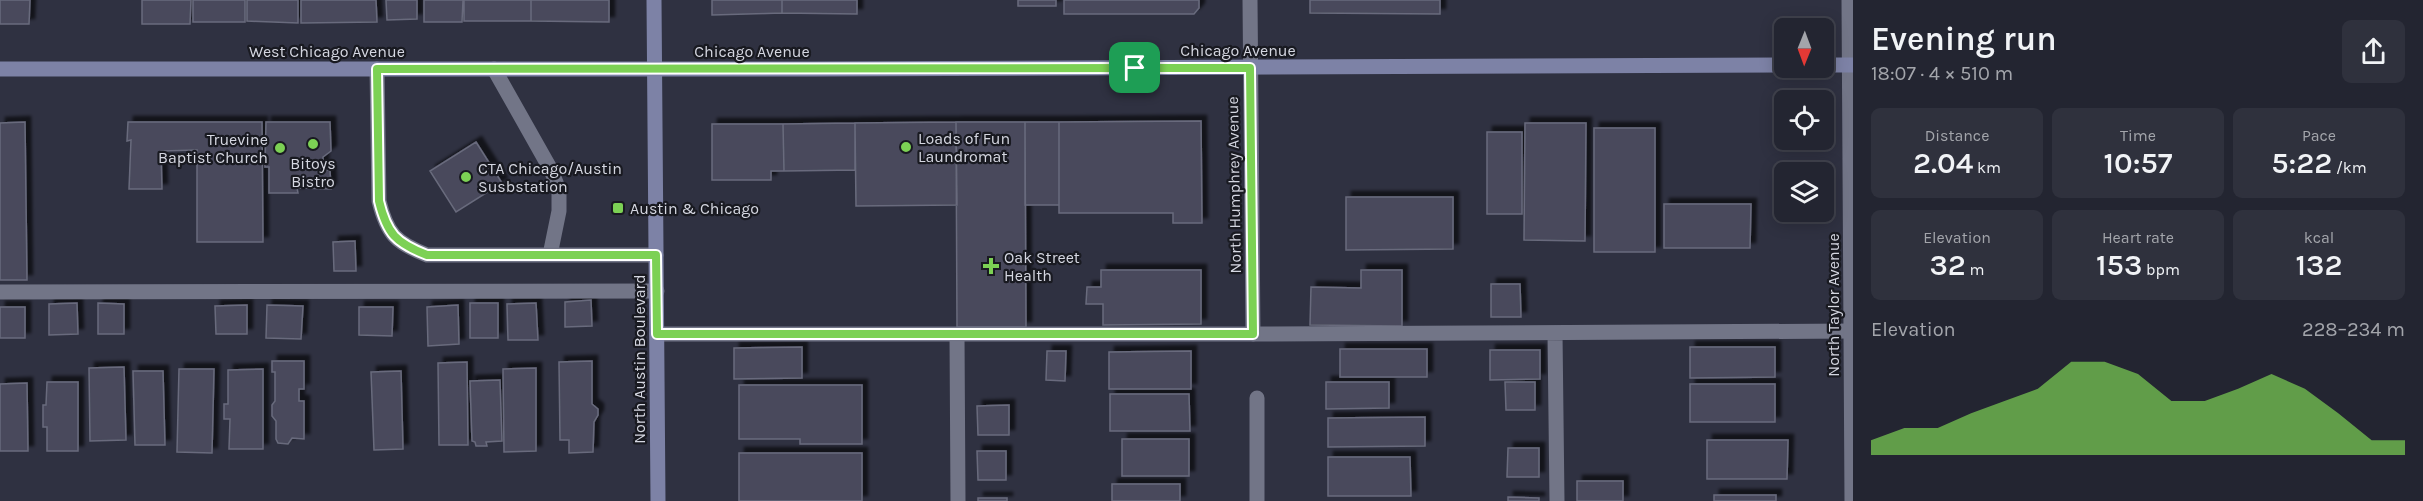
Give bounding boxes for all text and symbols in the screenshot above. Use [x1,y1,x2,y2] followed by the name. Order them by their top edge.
[1774,18,1834,78] north arrow
[1774,18,1834,222] map controls
[1871,20,2057,58] text: Evening run
[2342,20,2405,83] button: share
[1180,41,1296,60] street label: Chicago Avenue
[249,42,405,61] street label: West Chicago Avenue
[694,42,810,61] street label: Chicago Avenue
[1109,42,1160,93] pin
[1118,51,1151,84] icon: arrive
[1871,62,2013,85] text: 18:07 · 4 × 510 m
[1774,90,1834,150] button: locate
[1223,96,1245,274] street label: North Humphrey Avenue
[1925,126,1989,145] text: Distance
[2120,126,2156,145] text: Time
[2302,126,2336,145] text: Pace
[918,129,1010,166] place label: Loads of Fun Laundromat
[158,130,268,167] place label: Truevine Baptist Church
[306,137,320,151] marker: Bitoys Bistro
[899,140,913,154] marker: Loads of Fun Laundromat
[273,141,287,155] marker: Truevine Baptist Church
[1913,145,1973,181] text: 2.04
[2104,145,2172,181] text: 10:57
[2271,145,2332,181] text: 5:22
[290,154,336,191] place label: Bitoys Bistro
[1973,158,2001,177] text: km
[2332,158,2367,177] text: /km
[478,159,622,196] place label: CTA Chicago/Austin Susbstation
[1774,162,1834,222] button: layers
[459,170,473,184] marker: CTA Chicago/Austin Susbstation
[630,199,759,218] place label: Austin & Chicago
[611,201,625,215] marker: Austin & Chicago
[1923,228,1991,247] text: Elevation
[2102,228,2174,247] text: Heart rate
[2304,228,2334,247] text: kcal
[1824,233,1843,377] street label: North Taylor Avenue
[1929,247,1966,283] text: 32
[2096,247,2142,283] text: 153
[2296,247,2342,283] text: 132
[1004,248,1080,285] place label: Oak Street Health
[982,257,1000,275] marker: Oak Street Health
[1966,260,1985,279] text: m
[2142,260,2180,279] text: bpm
[630,274,649,444] street label: North Austin Boulevard
[1871,318,1956,341] text: Elevation
[2302,318,2405,341] text: 228–234 m

